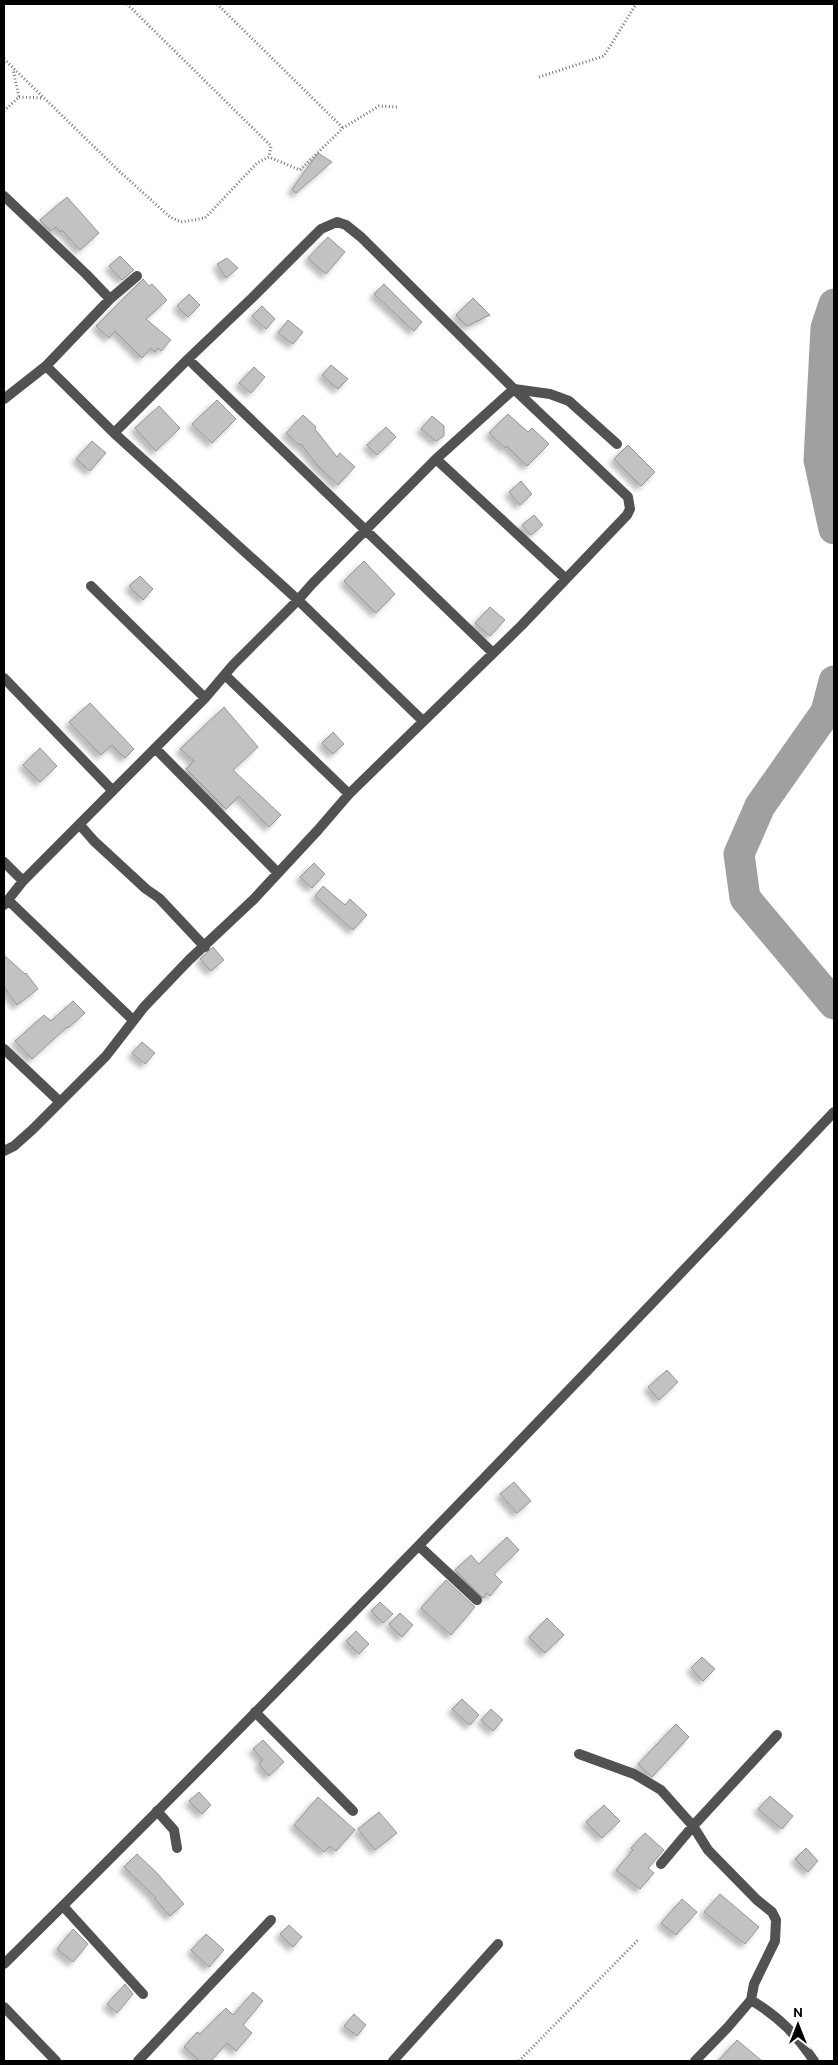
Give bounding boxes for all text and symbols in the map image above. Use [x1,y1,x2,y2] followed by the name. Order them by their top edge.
[773,2000,823,2050] north arrow
[793,2005,803,2022] text: N

